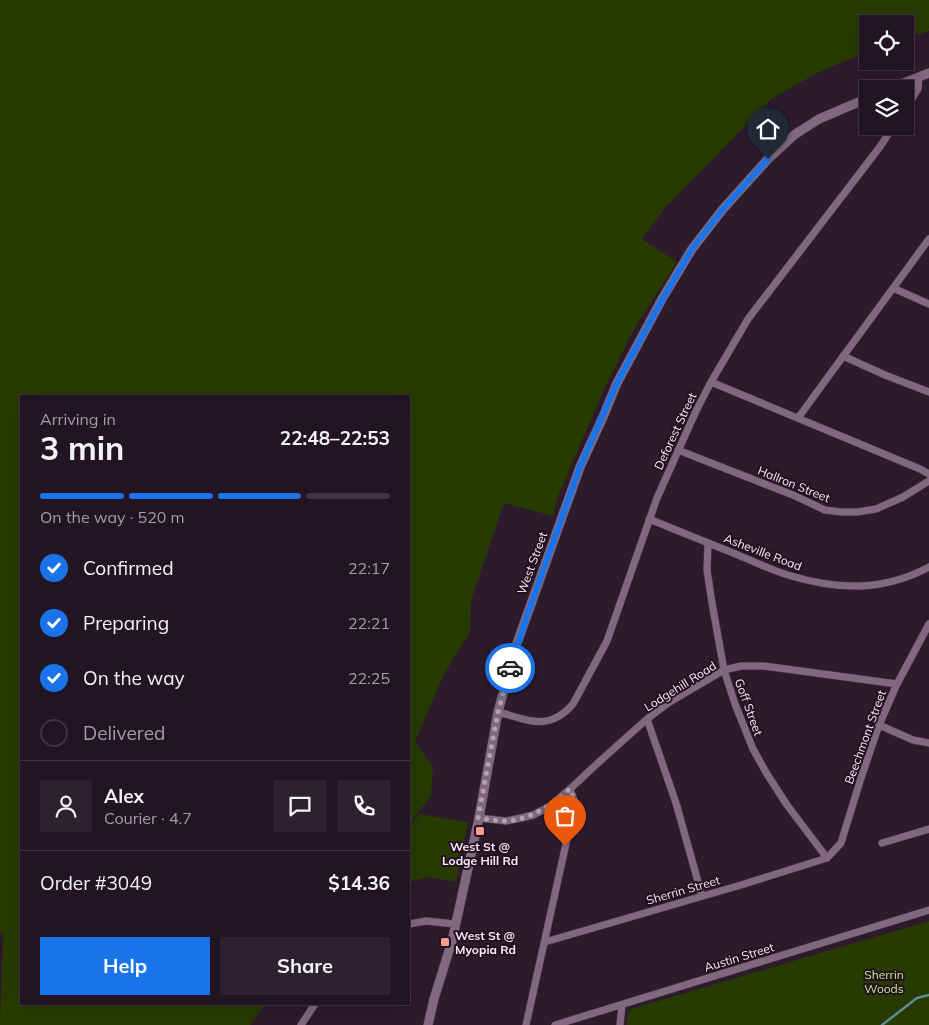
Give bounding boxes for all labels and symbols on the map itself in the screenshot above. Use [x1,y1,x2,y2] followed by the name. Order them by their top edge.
[747,108,789,159] pin
[651,390,699,472] street label: Deforest Street
[756,463,832,505] street label: Hallron Street
[514,530,550,596] street label: West Street
[722,530,804,574] street label: Asheville Road
[485,643,535,693] courier
[641,658,719,714] street label: Lodgehill Road
[732,676,766,738] street label: Goff Street
[841,688,889,786] street label: Beechmont Street
[544,795,586,846] pin
[474,825,486,837] marker: West St @ Lodge Hill Rd
[442,839,518,868] place label: West St @ Lodge Hill Rd
[644,872,722,908] street label: Sherrin Street
[455,928,516,957] place label: West St @ Myopia Rd
[439,936,451,948] marker: West St @ Myopia Rd
[702,939,776,975] street label: Austin Street
[864,967,904,996] park label: Sherrin Woods

